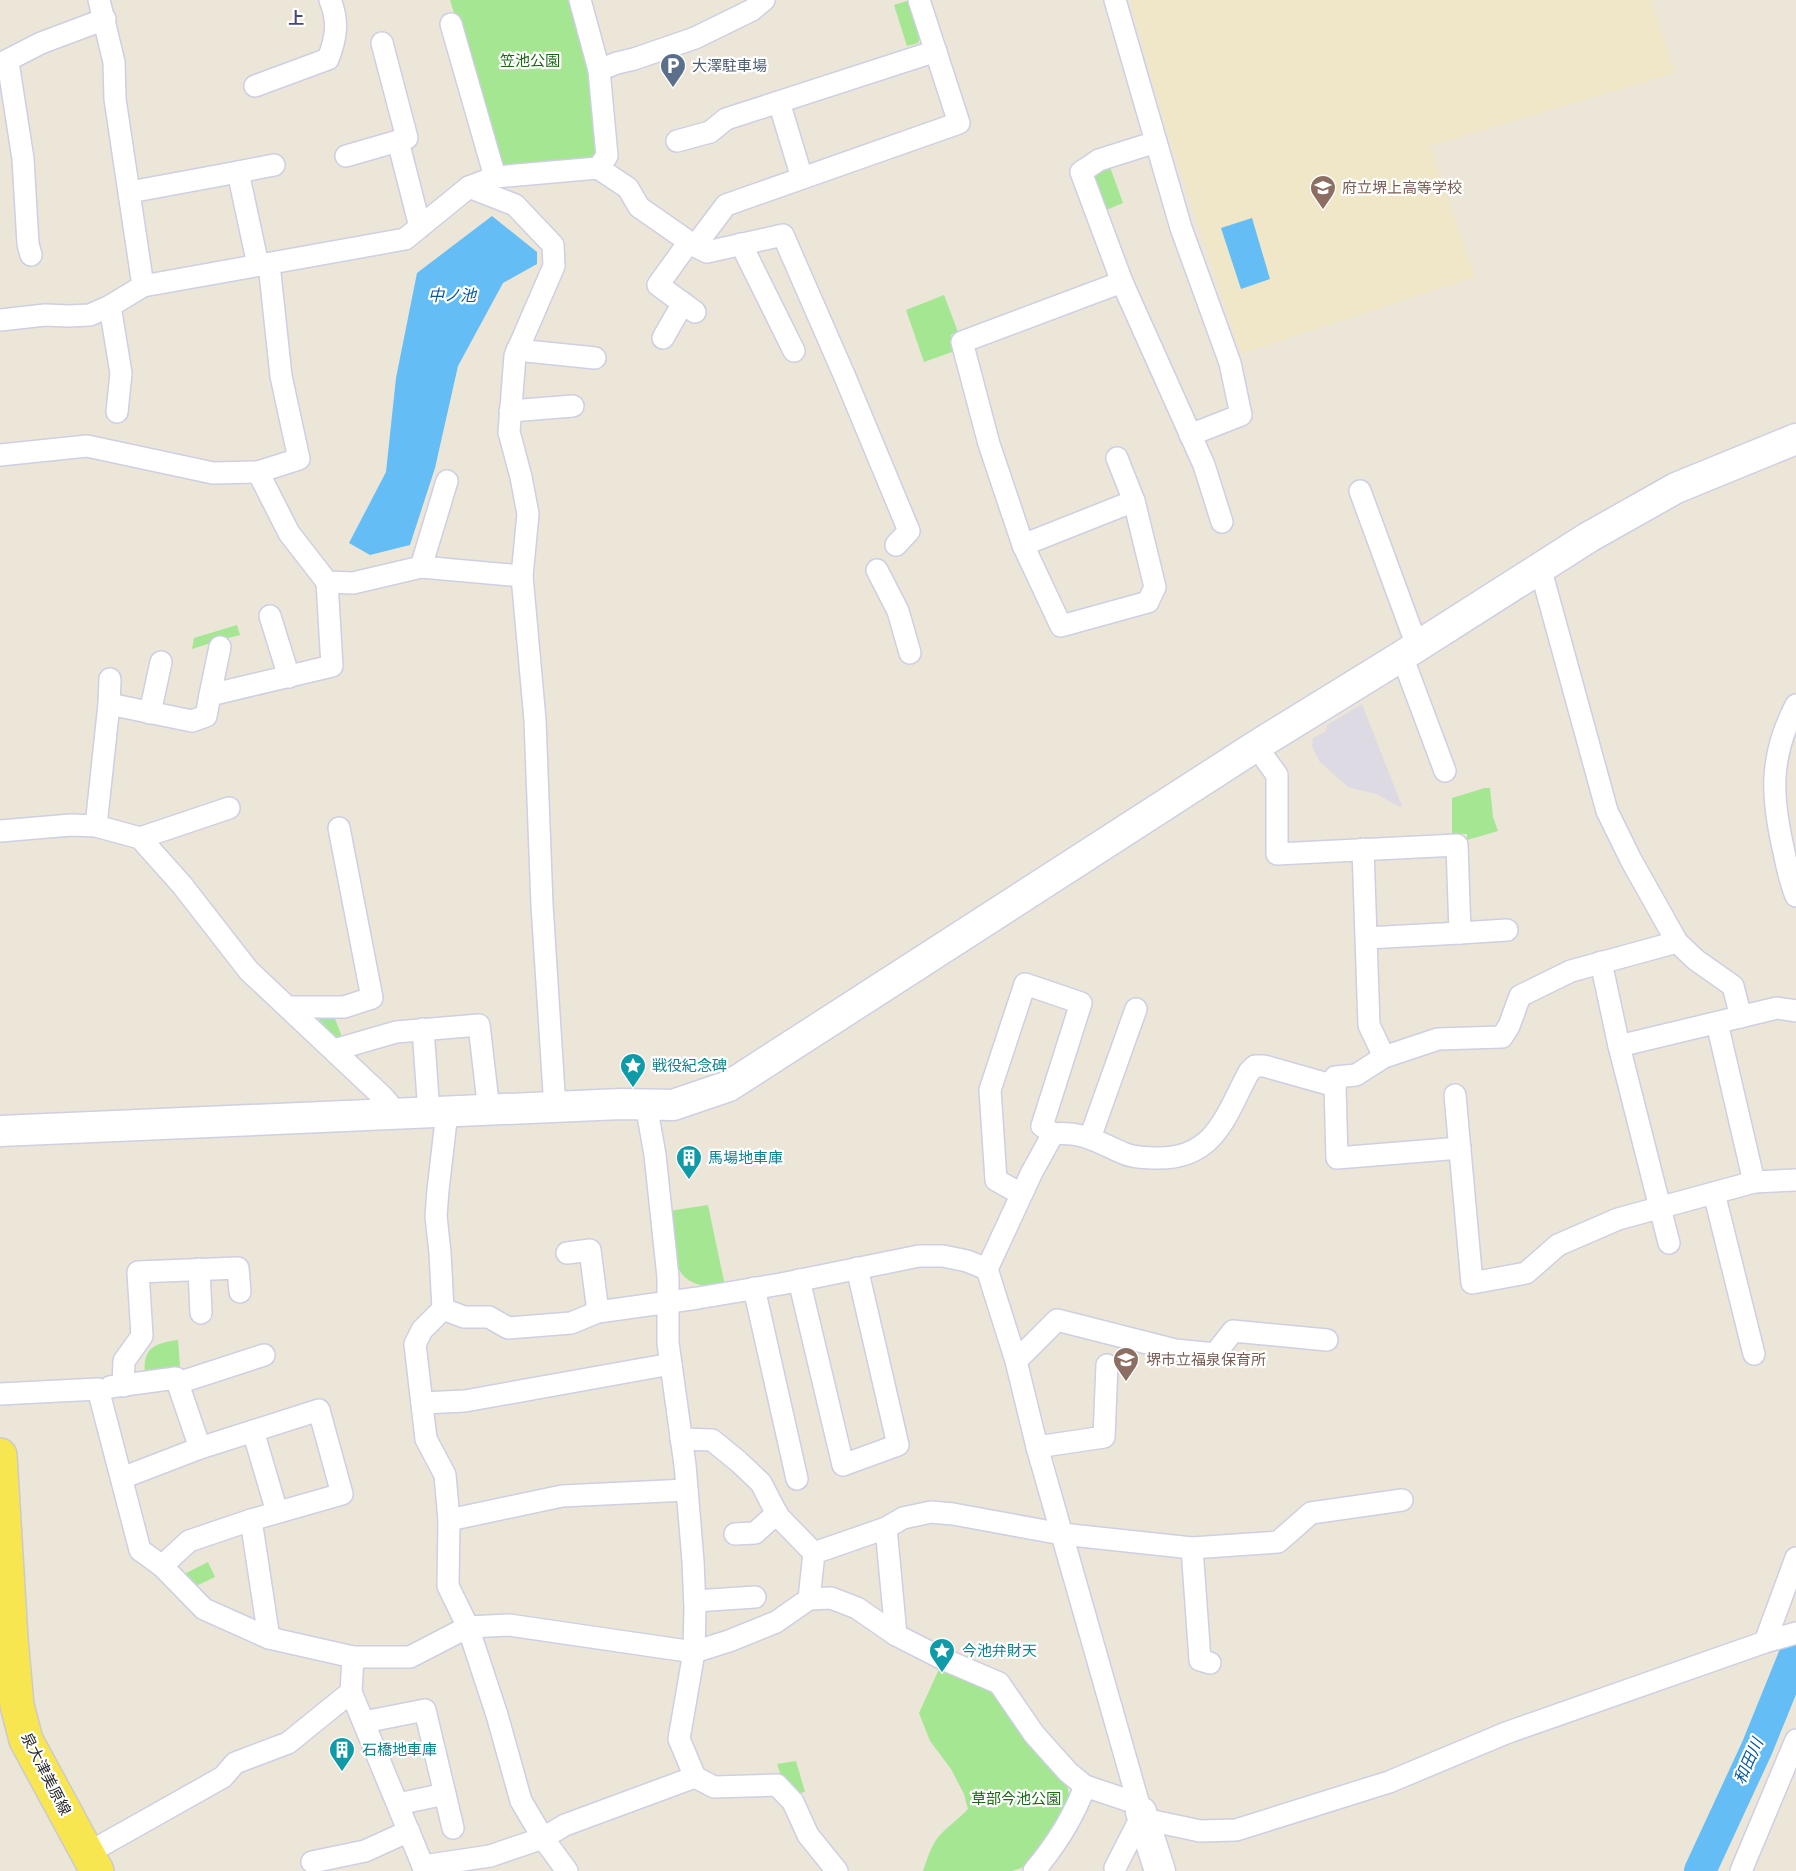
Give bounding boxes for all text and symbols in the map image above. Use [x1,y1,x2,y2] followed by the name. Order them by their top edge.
[288,9,304,29] district label: 上
[658,51,688,89] parking icon: 大澤駐車場
[500,52,560,70] park label: 笠池公園
[692,57,767,75] place label: 大澤駐車場
[1308,173,1338,211] school or university icon: 府立堺上高等学校
[1342,179,1462,197] place label: 府立堺上高等学校
[428,286,478,306] water label: 中ノ池
[618,1051,648,1089] place icon: 戦役紀念碑
[652,1057,727,1075] place label: 戦役紀念碑
[674,1143,704,1181] building icon: 馬場地車庫
[708,1149,783,1167] place label: 馬場地車庫
[1111,1345,1141,1383] school or university icon: 堺市立福泉保育所
[1146,1351,1266,1369] place label: 堺市立福泉保育所
[927,1636,957,1674] place icon: 今池弁財天
[962,1642,1037,1660] place label: 今池弁財天
[18,1730,74,1818] street label: 泉大津美原線
[1730,1734,1769,1787] water label: 和田川
[327,1735,357,1773] building icon: 石橋地車庫
[362,1741,437,1759] place label: 石橋地車庫
[971,1790,1061,1808] park label: 草部今池公園

